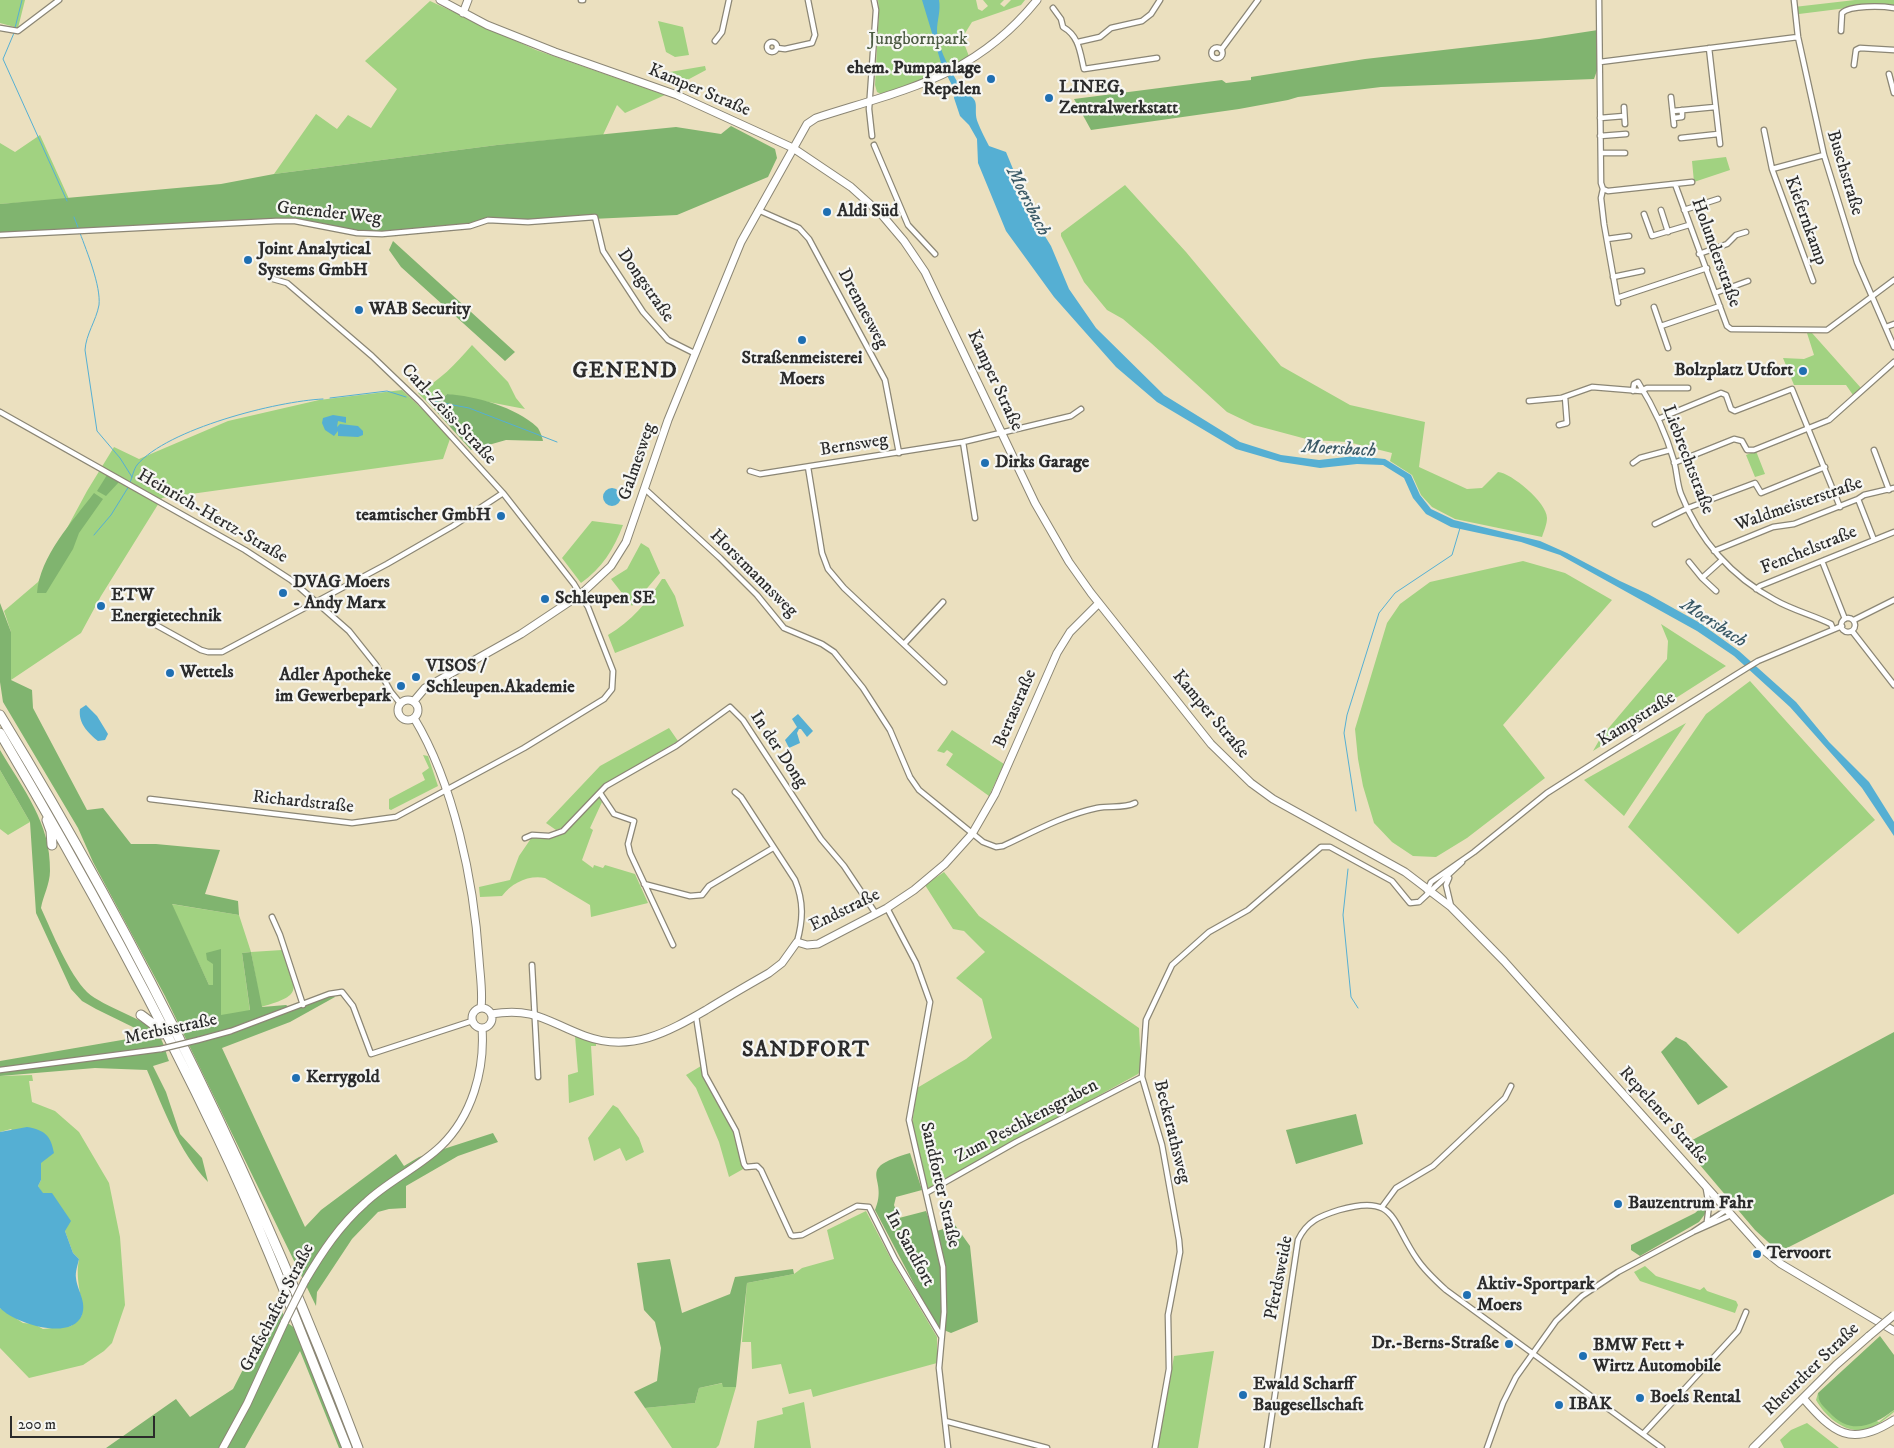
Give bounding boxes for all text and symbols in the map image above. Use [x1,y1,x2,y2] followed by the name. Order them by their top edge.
[868,29,968,51] park label: Jungbornpark
[847,58,981,100] place label: ehem. Pumpanlage Repelen
[645,60,753,122] street label: Kamper Straße
[985,73,997,85] marker: ehem. Pumpanlage Repelen
[1059,77,1178,120] place label: LINEG, Zentralwerkstatt
[1043,92,1055,104] marker: LINEG, Zentralwerkstatt
[1821,128,1867,218] street label: Buschstraße
[1000,164,1054,240] water label: Moersbach
[1779,174,1831,268] street label: Kiefernkamp
[1685,196,1745,310] street label: Holunderstraße
[276,198,382,230] street label: Genender Weg
[837,201,898,223] place label: Aldi Süd
[821,206,833,218] marker: Aldi Süd
[258,239,371,282] place label: Joint Analytical Systems GmbH
[612,245,678,327] street label: Dongstraße
[242,254,254,266] marker: Joint Analytical Systems GmbH
[832,265,892,353] street label: Drennesweg
[369,299,471,321] place label: WAB Security
[353,304,365,316] marker: WAB Security
[961,327,1027,435] street label: Kamper Straße
[796,334,808,346] marker: Straßenmeisterei Moers
[742,348,862,390] place label: Straßenmeisterei Moers
[572,359,678,385] district label: GENEND
[396,360,500,470] street label: Carl-Zeiss-Straße
[1674,360,1793,382] place label: Bolzplatz Utfort
[1797,365,1809,377] marker: Bolzplatz Utfort
[1656,403,1718,517] street label: Liebrechtstraße
[615,421,661,503] street label: Galmesweg
[818,430,890,462] street label: Bernsweg
[1301,437,1377,463] water label: Moersbach
[995,452,1089,474] place label: Dirks Garage
[979,457,991,469] marker: Dirks Garage
[133,465,291,569] street label: Heinrich-Hertz-Straße
[1732,473,1866,537] street label: Waldmeisterstraße
[356,505,491,527] place label: teamtischer GmbH
[495,510,507,522] marker: teamtischer GmbH
[1758,522,1860,580] street label: Fenchelstraße
[704,525,802,623] street label: Horstmannsweg
[293,572,390,614] place label: DVAG Moers - Andy Marx
[111,585,221,628] place label: ETW Energietechnik
[277,587,289,599] marker: DVAG Moers - Andy Marx
[555,588,655,610] place label: Schleupen SE
[539,593,551,605] marker: Schleupen SE
[1676,594,1750,654] water label: Moersbach
[95,600,107,612] marker: ETW Energietechnik
[426,656,575,699] place label: VISOS / Schleupen.Akademie
[180,662,233,684] place label: Wettels
[275,665,391,708] place label: Adler Apotheke im Gewerbepark
[990,666,1042,752] street label: Bertastraße
[1167,666,1253,764] street label: Kamper Straße
[164,667,176,679] marker: Wettels
[410,671,422,683] marker: VISOS / Schleupen.Akademie
[395,680,407,692] marker: Adler Apotheke im Gewerbepark
[1594,688,1680,752] street label: Kampstraße
[744,707,812,793] street label: In der Dong
[251,787,355,819] street label: Richardstraße
[806,885,884,937] street label: Endstraße
[123,1010,219,1050] street label: Merbisstraße
[741,1038,871,1064] district label: SANDFORT
[1614,1063,1712,1169] street label: Repelener Straße
[306,1067,380,1089] place label: Kerrygold
[290,1072,302,1084] marker: Kerrygold
[952,1075,1102,1169] street label: Zum Peschkensgraben
[1148,1078,1194,1186] street label: Beckerathsweg
[914,1120,964,1250] street label: Sandforter Straße
[1628,1193,1753,1215] place label: Bauzentrum Fahr
[1612,1198,1624,1210] marker: Bauzentrum Fahr
[879,1208,939,1290] street label: In Sandfort
[1261,1234,1299,1322] street label: Pferdsweide
[236,1240,320,1376] street label: Grafschafter Straße
[1767,1243,1831,1265] place label: Tervoort
[1751,1248,1763,1260] marker: Tervoort
[1477,1274,1595,1316] place label: Aktiv-Sportpark Moers
[1461,1289,1473,1301] marker: Aktiv-Sportpark Moers
[1760,1319,1864,1421] street label: Rheurdter Straße
[1371,1333,1499,1355] place label: Dr.-Berns-Straße
[1593,1335,1721,1378] place label: BMW Fett + Wirtz Automobile
[1503,1338,1515,1350] marker: Dr.-Berns-Straße
[1577,1350,1589,1362] marker: BMW Fett + Wirtz Automobile
[1253,1374,1364,1416] place label: Ewald Scharff Baugesellschaft
[1650,1387,1740,1409] place label: Boels Rental
[1237,1389,1249,1401] marker: Ewald Scharff Baugesellschaft
[1634,1392,1646,1404] marker: Boels Rental
[1569,1394,1612,1416] place label: IBAK
[1553,1399,1565,1411] marker: IBAK
[12,1406,158,1438] scale bar
[18,1415,56,1434] text: 200 m

